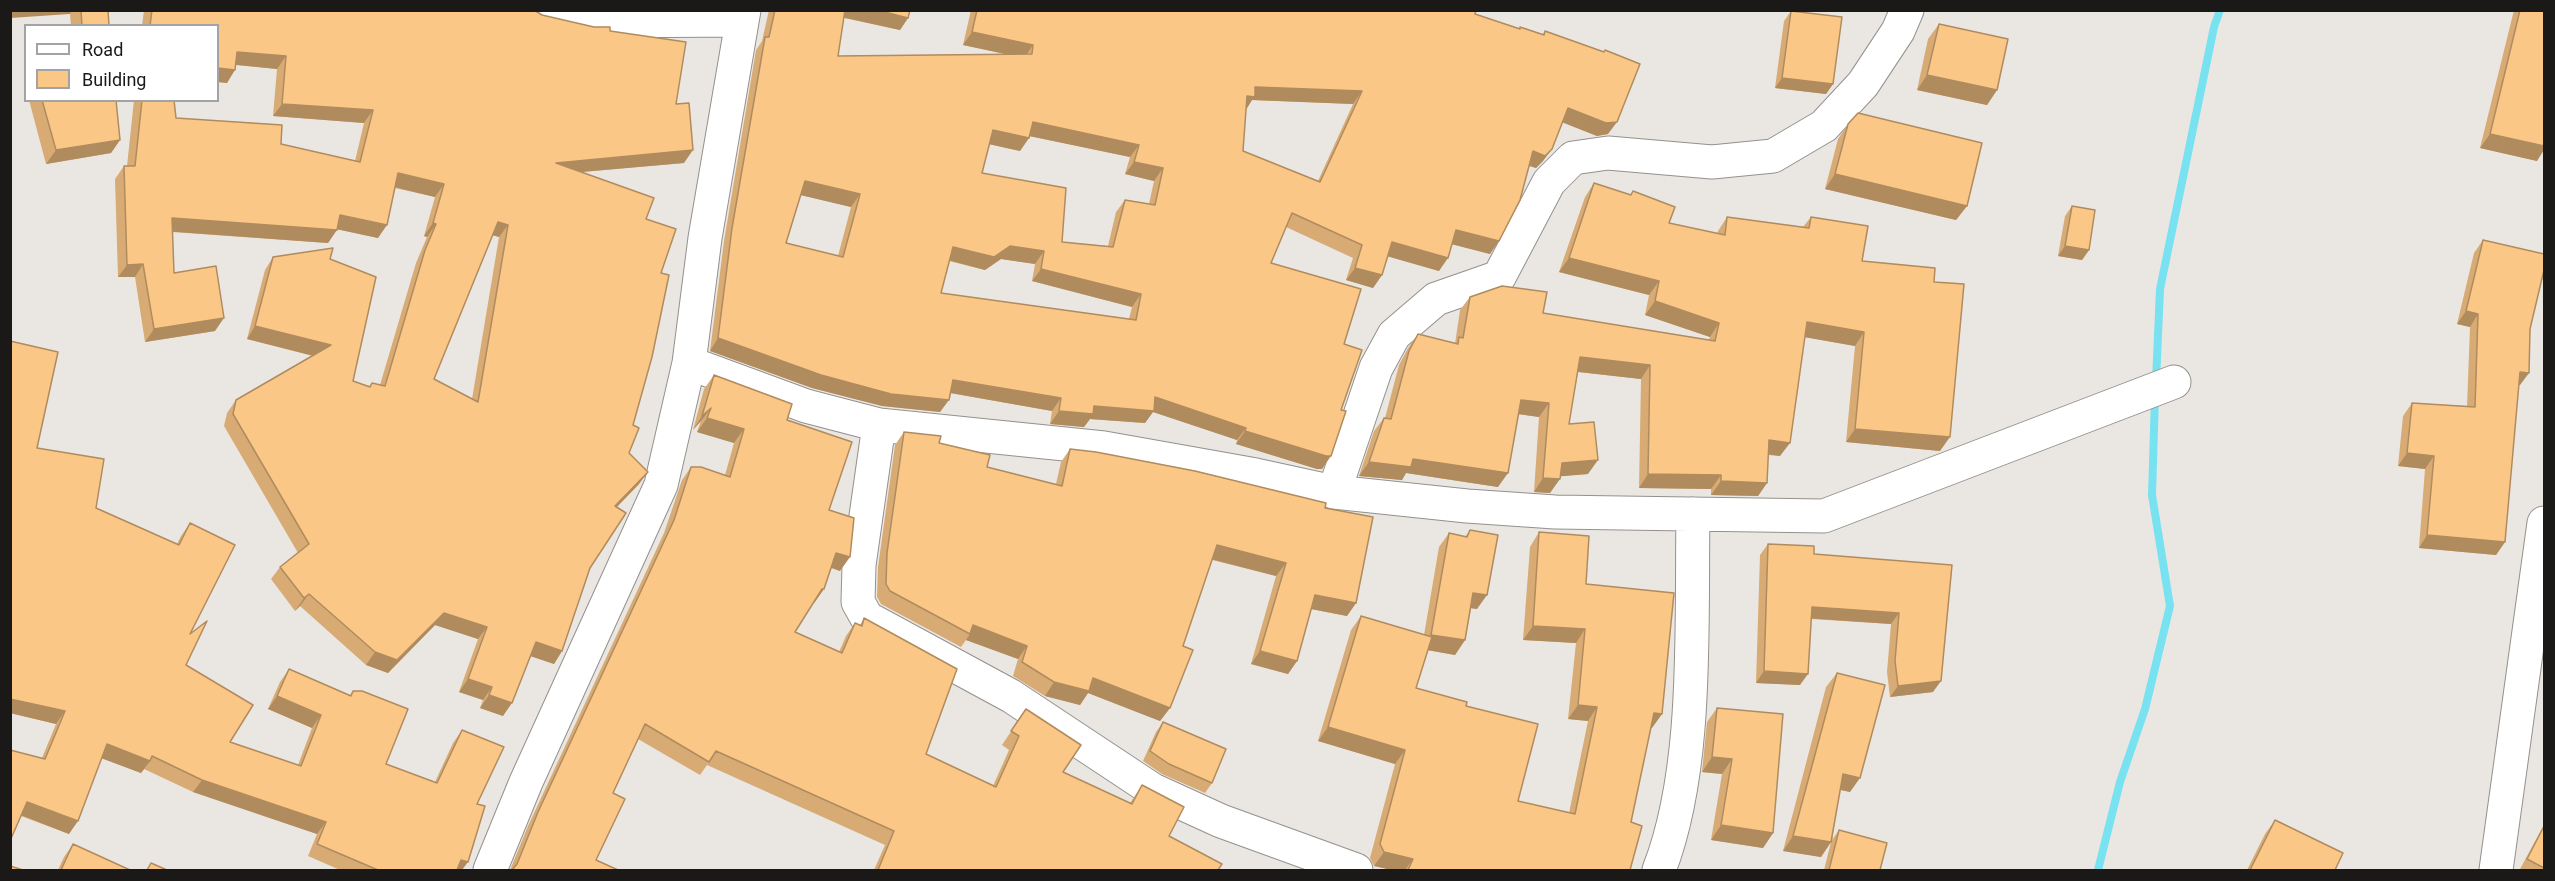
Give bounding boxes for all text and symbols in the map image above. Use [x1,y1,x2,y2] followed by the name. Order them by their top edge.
[24,24,219,102] legend
[82,39,123,60] text: Road
[82,69,146,90] text: Building

